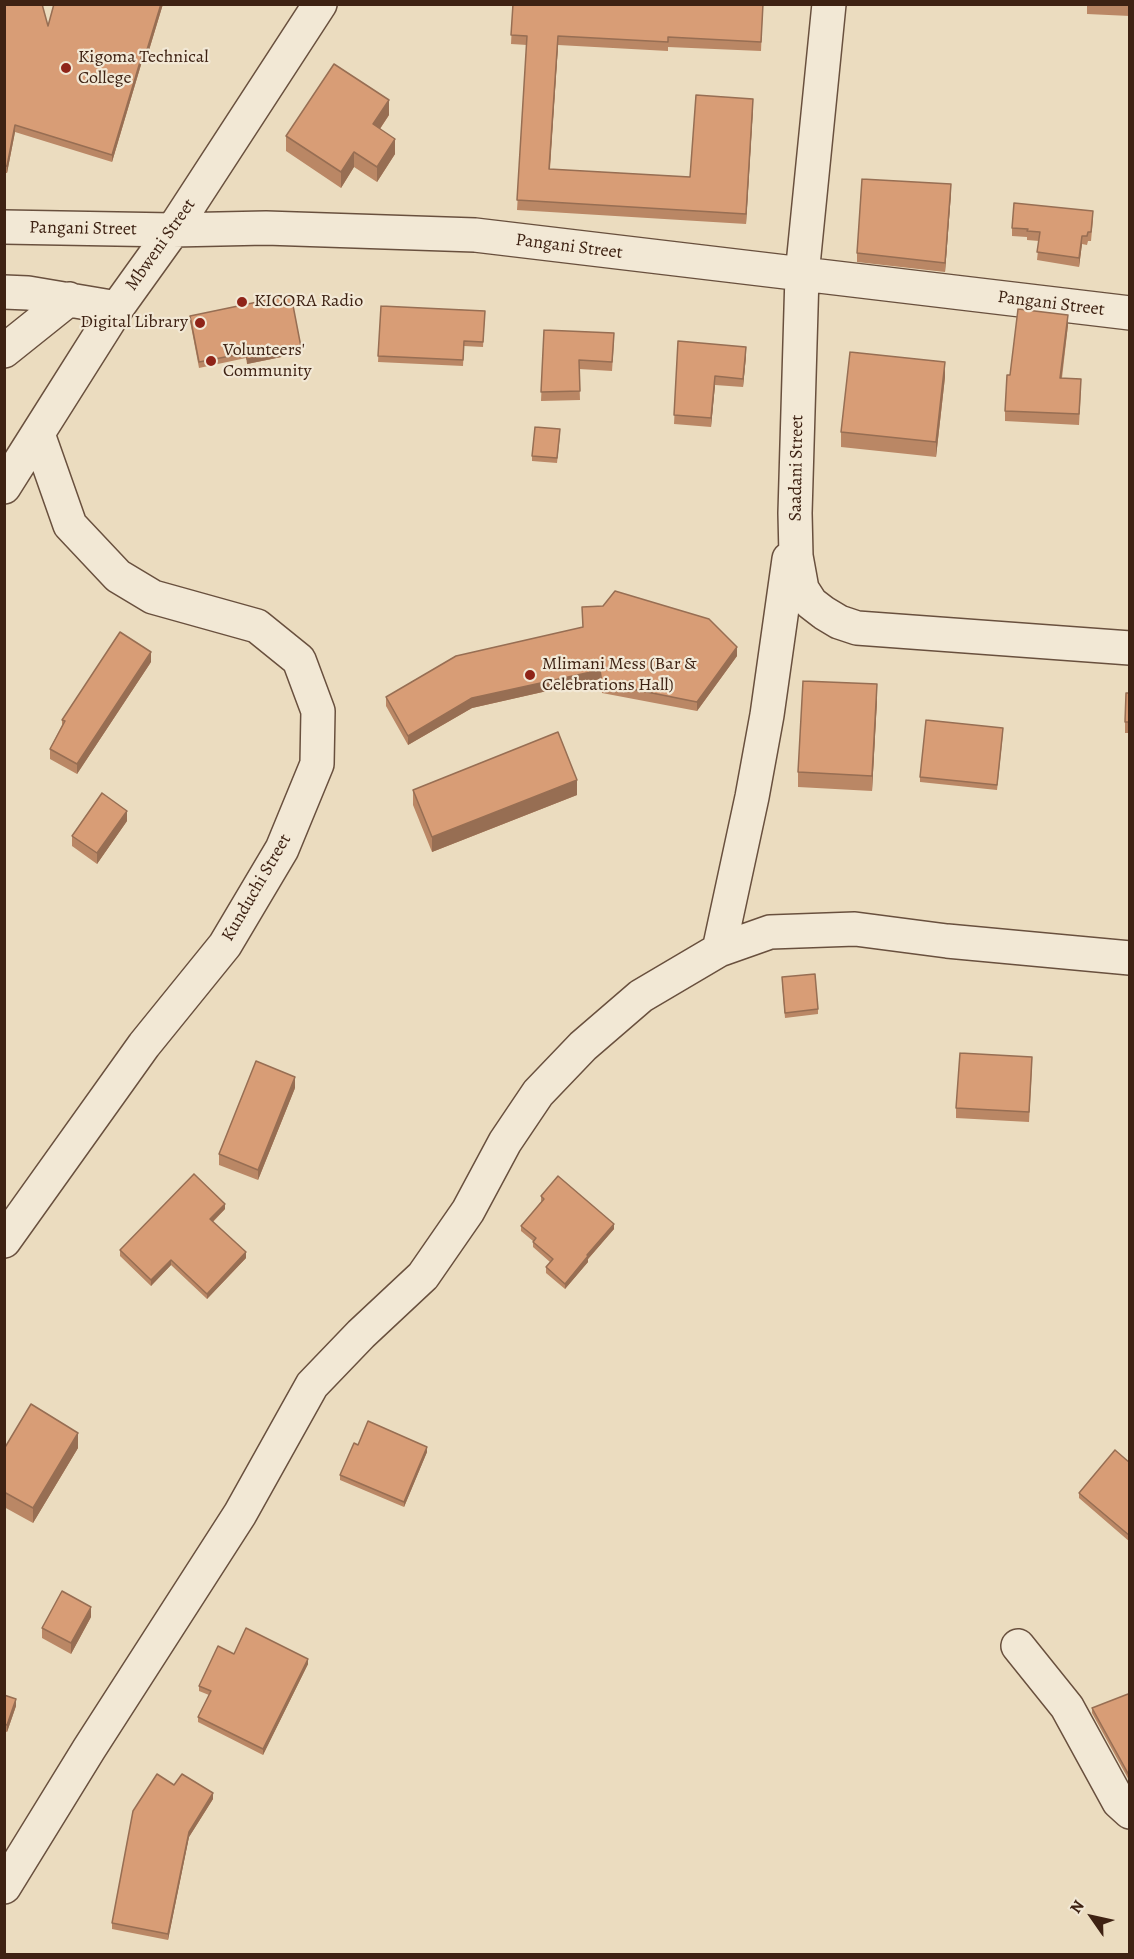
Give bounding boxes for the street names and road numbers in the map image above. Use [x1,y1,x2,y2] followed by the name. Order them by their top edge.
[121,195,201,295] street label: Mbweni Street
[29,217,137,241] street label: Pangani Street
[514,230,624,264] street label: Pangani Street
[996,287,1106,321] street label: Pangani Street
[785,414,809,522] street label: Saadani Street
[218,831,296,945] street label: Kunduchi Street

